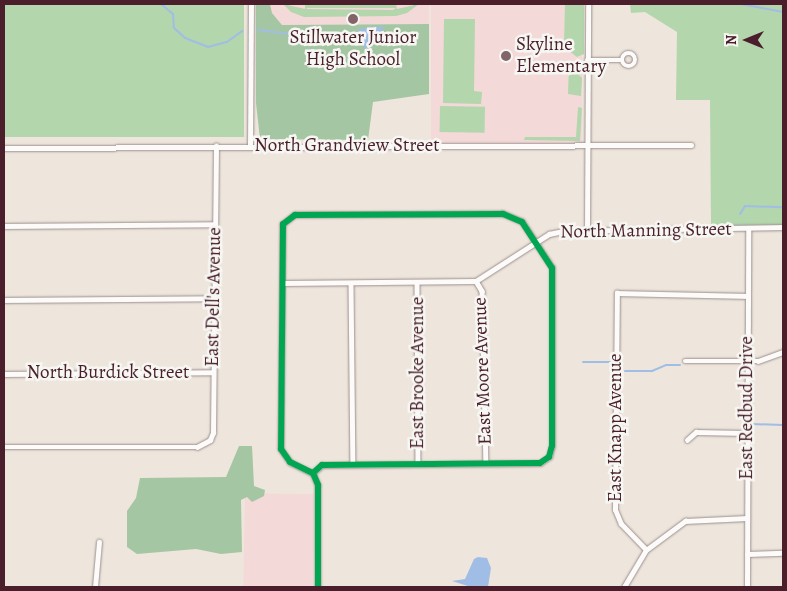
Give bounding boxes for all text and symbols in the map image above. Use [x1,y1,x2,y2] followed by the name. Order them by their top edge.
[347,13,359,25] marker: Stillwater Junior High School
[722,15,772,65] north arrow
[289,27,417,71] place label: Stillwater Junior High School
[516,34,606,78] place label: Skyline Elementary
[722,35,741,45] text: N
[500,50,512,62] marker: Skyline Elementary
[254,135,440,157] street label: North Grandview Street
[560,218,732,244] street label: North Manning Street
[201,227,227,367] street label: East Dell's Avenue
[407,297,429,449] street label: East Brooke Avenue
[469,297,497,445] street label: East Moore Avenue
[736,336,758,480] street label: East Redbud Drive
[605,354,627,502] street label: East Knapp Avenue
[27,362,189,384] street label: North Burdick Street

